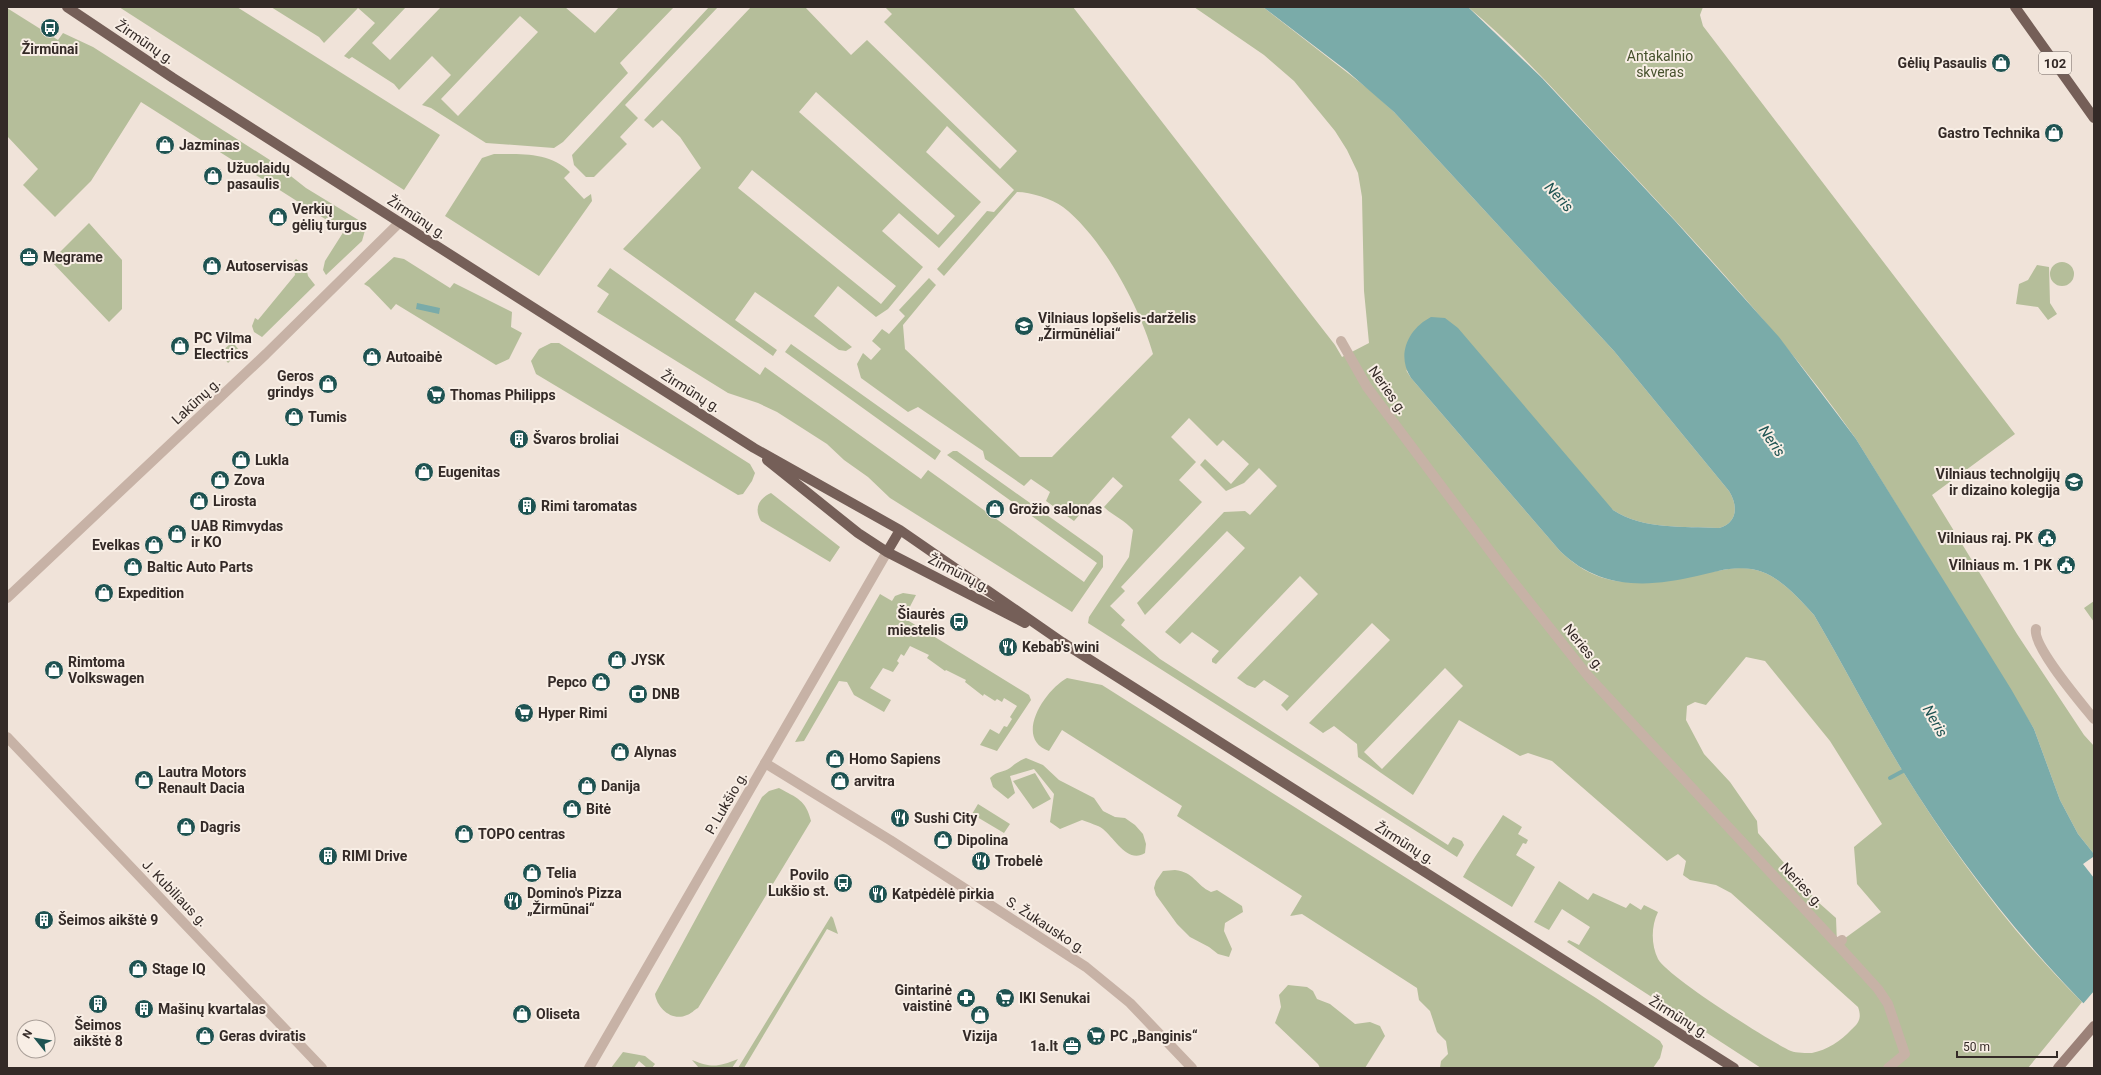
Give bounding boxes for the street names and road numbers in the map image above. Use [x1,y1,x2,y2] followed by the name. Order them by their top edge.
[113,16,178,67] street label: Žirmūnų g.
[2039,52,2071,74] road number: 102
[385,191,450,242] street label: Žirmūnų g.
[1366,363,1410,417] street label: Neries g.
[658,366,724,416] street label: Žirmūnų g.
[168,375,224,427] street label: Lakūnų g.
[926,550,993,595] street label: Žirmūnų g.
[1560,621,1608,673] street label: Neries g.
[702,769,750,837] street label: P. Lukšio g.
[1372,818,1438,868] street label: Žirmūnų g.
[139,856,211,930] street label: J. Kubiliaus g.
[1777,859,1827,911] street label: Neries g.
[1003,893,1089,957] street label: S. Žukausko g.
[1646,992,1712,1042] street label: Žirmūnų g.

